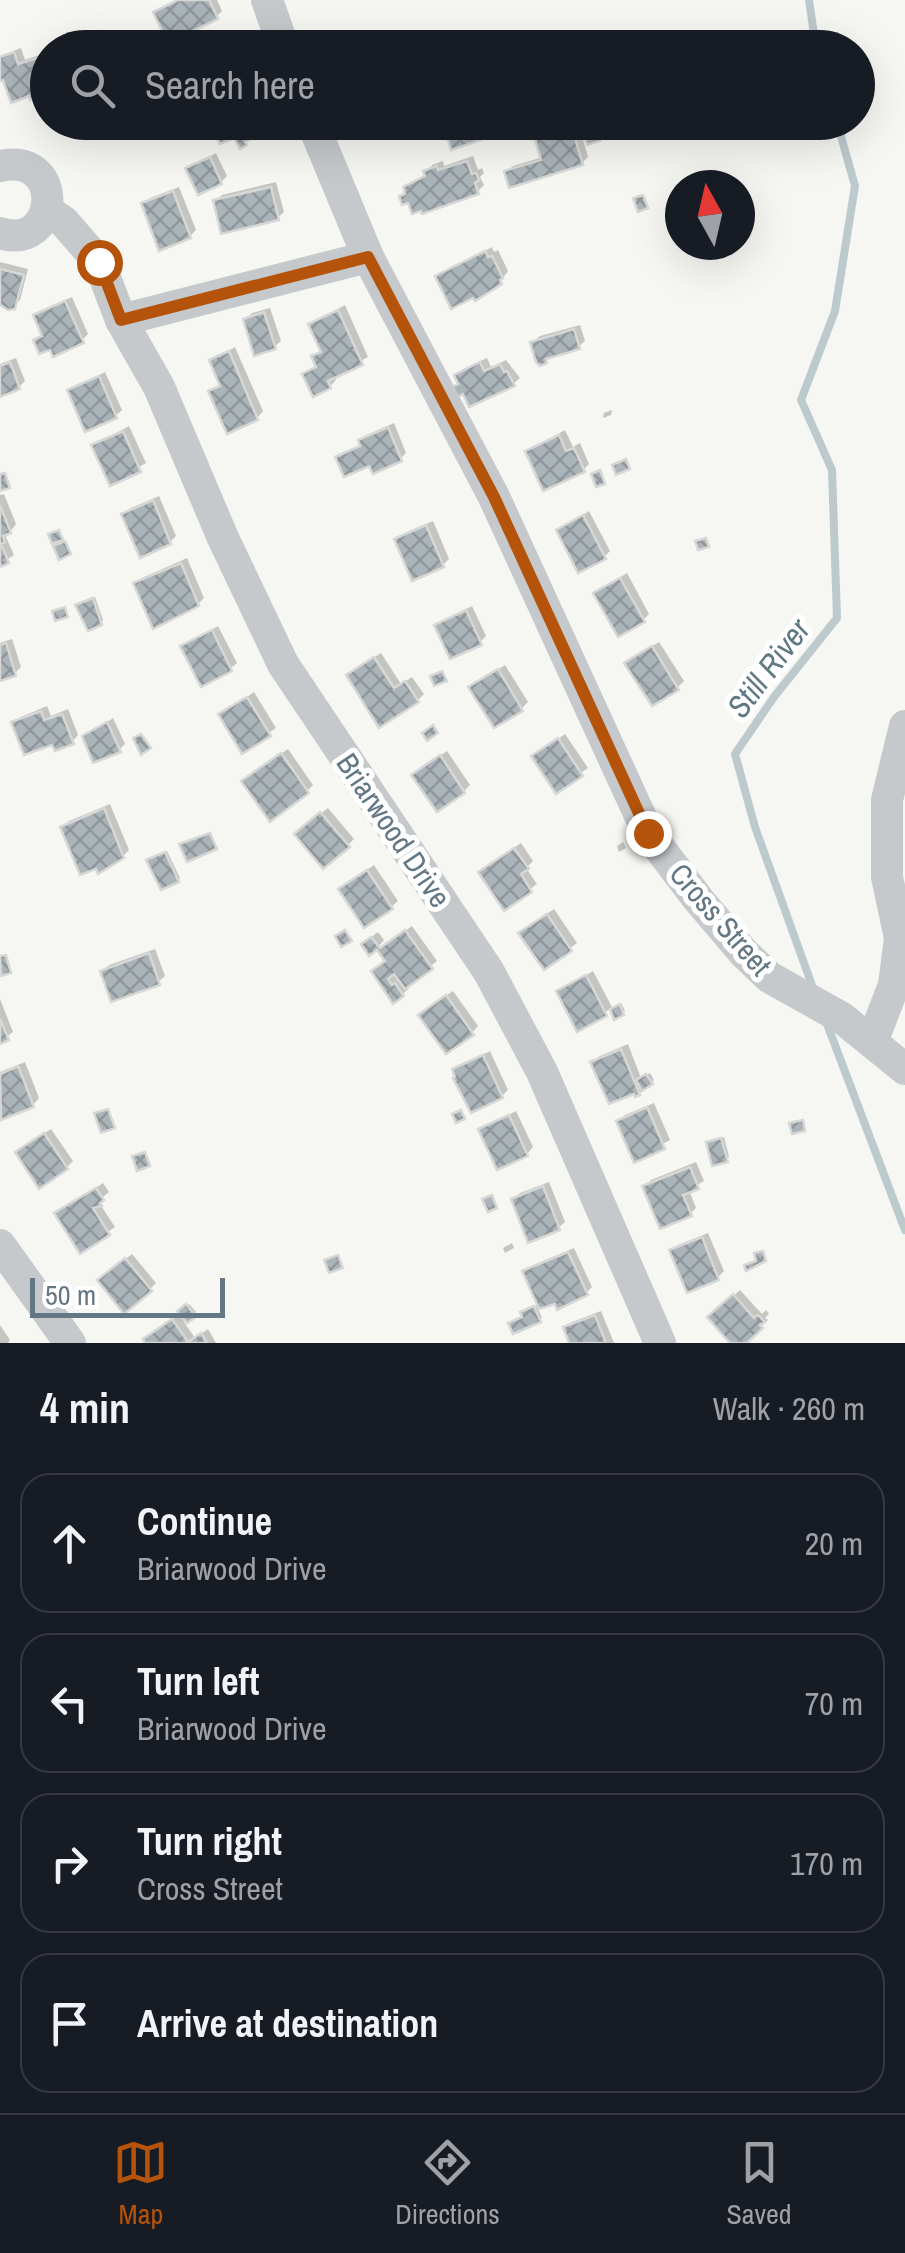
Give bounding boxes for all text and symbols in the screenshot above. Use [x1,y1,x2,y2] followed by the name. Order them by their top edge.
[30,30,875,140] search box
[65,58,120,113] icon: search
[145,60,315,111] text: Search here
[665,170,755,260] north arrow
[77,240,123,286] route start
[717,609,820,726] water label: Still River
[328,745,460,915] street label: Briarwood Drive
[626,811,672,857] route end
[661,854,781,984] street label: Cross Street
[30,1273,225,1318] scale bar
[45,1276,96,1314] text: 50 m
[40,1380,130,1436] text: 4 min
[713,1387,865,1430] text: Walk · 260 m
[137,1496,272,1547] text: Continue
[42,1516,97,1571] icon: ahead
[805,1522,863,1565] text: 20 m
[137,1547,327,1590] text: Briarwood Drive
[137,1656,259,1707] text: Turn left
[42,1676,97,1731] icon: left
[805,1682,863,1725] text: 70 m
[137,1707,327,1750] text: Briarwood Drive
[137,1816,282,1867] text: Turn right
[42,1836,97,1891] icon: right
[790,1842,863,1885] text: 170 m
[137,1867,283,1910] text: Cross Street
[42,1996,97,2051] icon: arrive
[137,1998,438,2049] text: Arrive at destination
[113,2135,168,2233] tab: Map
[395,2135,500,2233] tab: Directions
[727,2135,792,2233] tab: Saved

